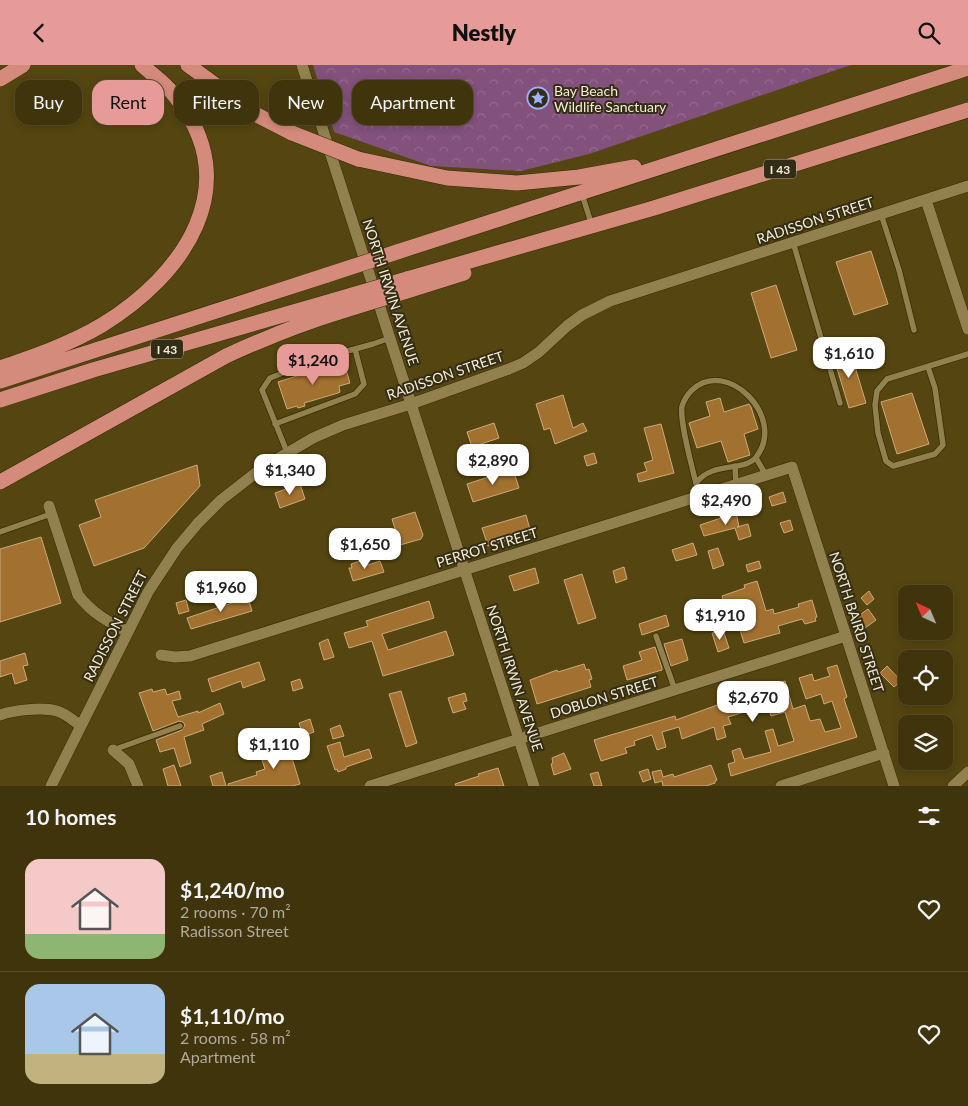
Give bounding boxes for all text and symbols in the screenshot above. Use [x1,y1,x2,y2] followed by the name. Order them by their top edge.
[25,19,53,47] icon: back
[452,19,516,46] text: Nestly
[915,19,943,47] icon: search
[15,80,82,125] chip: Buy
[92,80,164,125] chip: Rent
[174,80,259,125] chip: Filters
[269,80,342,125] chip: New
[352,80,473,125] chip: Apartment
[554,82,667,115] place label: Bay Beach Wildlife Sanctuary
[526,86,550,110] place icon: Bay Beach Wildlife Sanctuary
[764,160,796,179] road number: I 43
[754,193,877,247] street label: RADISSON STREET
[359,217,423,367] street label: NORTH IRWIN AVENUE
[808,337,890,379] pin: $1,610
[151,339,183,359] road number: I 43
[272,343,354,386] pin: $1,240
[824,343,874,362] text: $1,610
[384,347,506,403] street label: RADISSON STREET
[288,350,338,369] text: $1,240
[452,443,534,486] pin: $2,890
[468,450,518,469] text: $2,890
[249,453,331,496] pin: $1,340
[265,460,315,479] text: $1,340
[685,483,767,526] pin: $2,490
[701,490,751,509] text: $2,490
[434,523,540,571] street label: PERROT STREET
[324,527,406,570] pin: $1,650
[340,534,390,553] text: $1,650
[826,549,888,695] street label: NORTH BAIRD STREET
[80,567,151,684] street label: RADISSON STREET
[180,571,262,613] pin: $1,960
[196,577,246,596] text: $1,960
[898,585,952,640] north arrow
[898,585,953,770] map controls
[679,599,761,641] pin: $1,910
[483,603,547,753] street label: NORTH IRWIN AVENUE
[695,605,745,624] text: $1,910
[898,650,953,705] button: locate
[548,672,661,722] street label: DOBLON STREET
[712,681,794,723] pin: $2,670
[728,687,778,706] text: $2,670
[898,715,953,770] button: layers
[233,727,315,770] pin: $1,110
[249,734,299,753] text: $1,110
[915,802,943,830] icon: filters
[25,804,116,829] text: 10 homes
[180,877,285,902] text: $1,240/mo
[65,879,125,939] icon: home
[915,895,943,923] icon: heart
[180,902,291,921] text: 2 rooms · 70 m²
[180,921,289,940] text: Radisson Street
[180,1003,285,1028] text: $1,110/mo
[65,1004,125,1064] icon: home
[915,1020,943,1048] icon: heart
[180,1028,291,1047] text: 2 rooms · 58 m²
[180,1047,255,1066] text: Apartment

